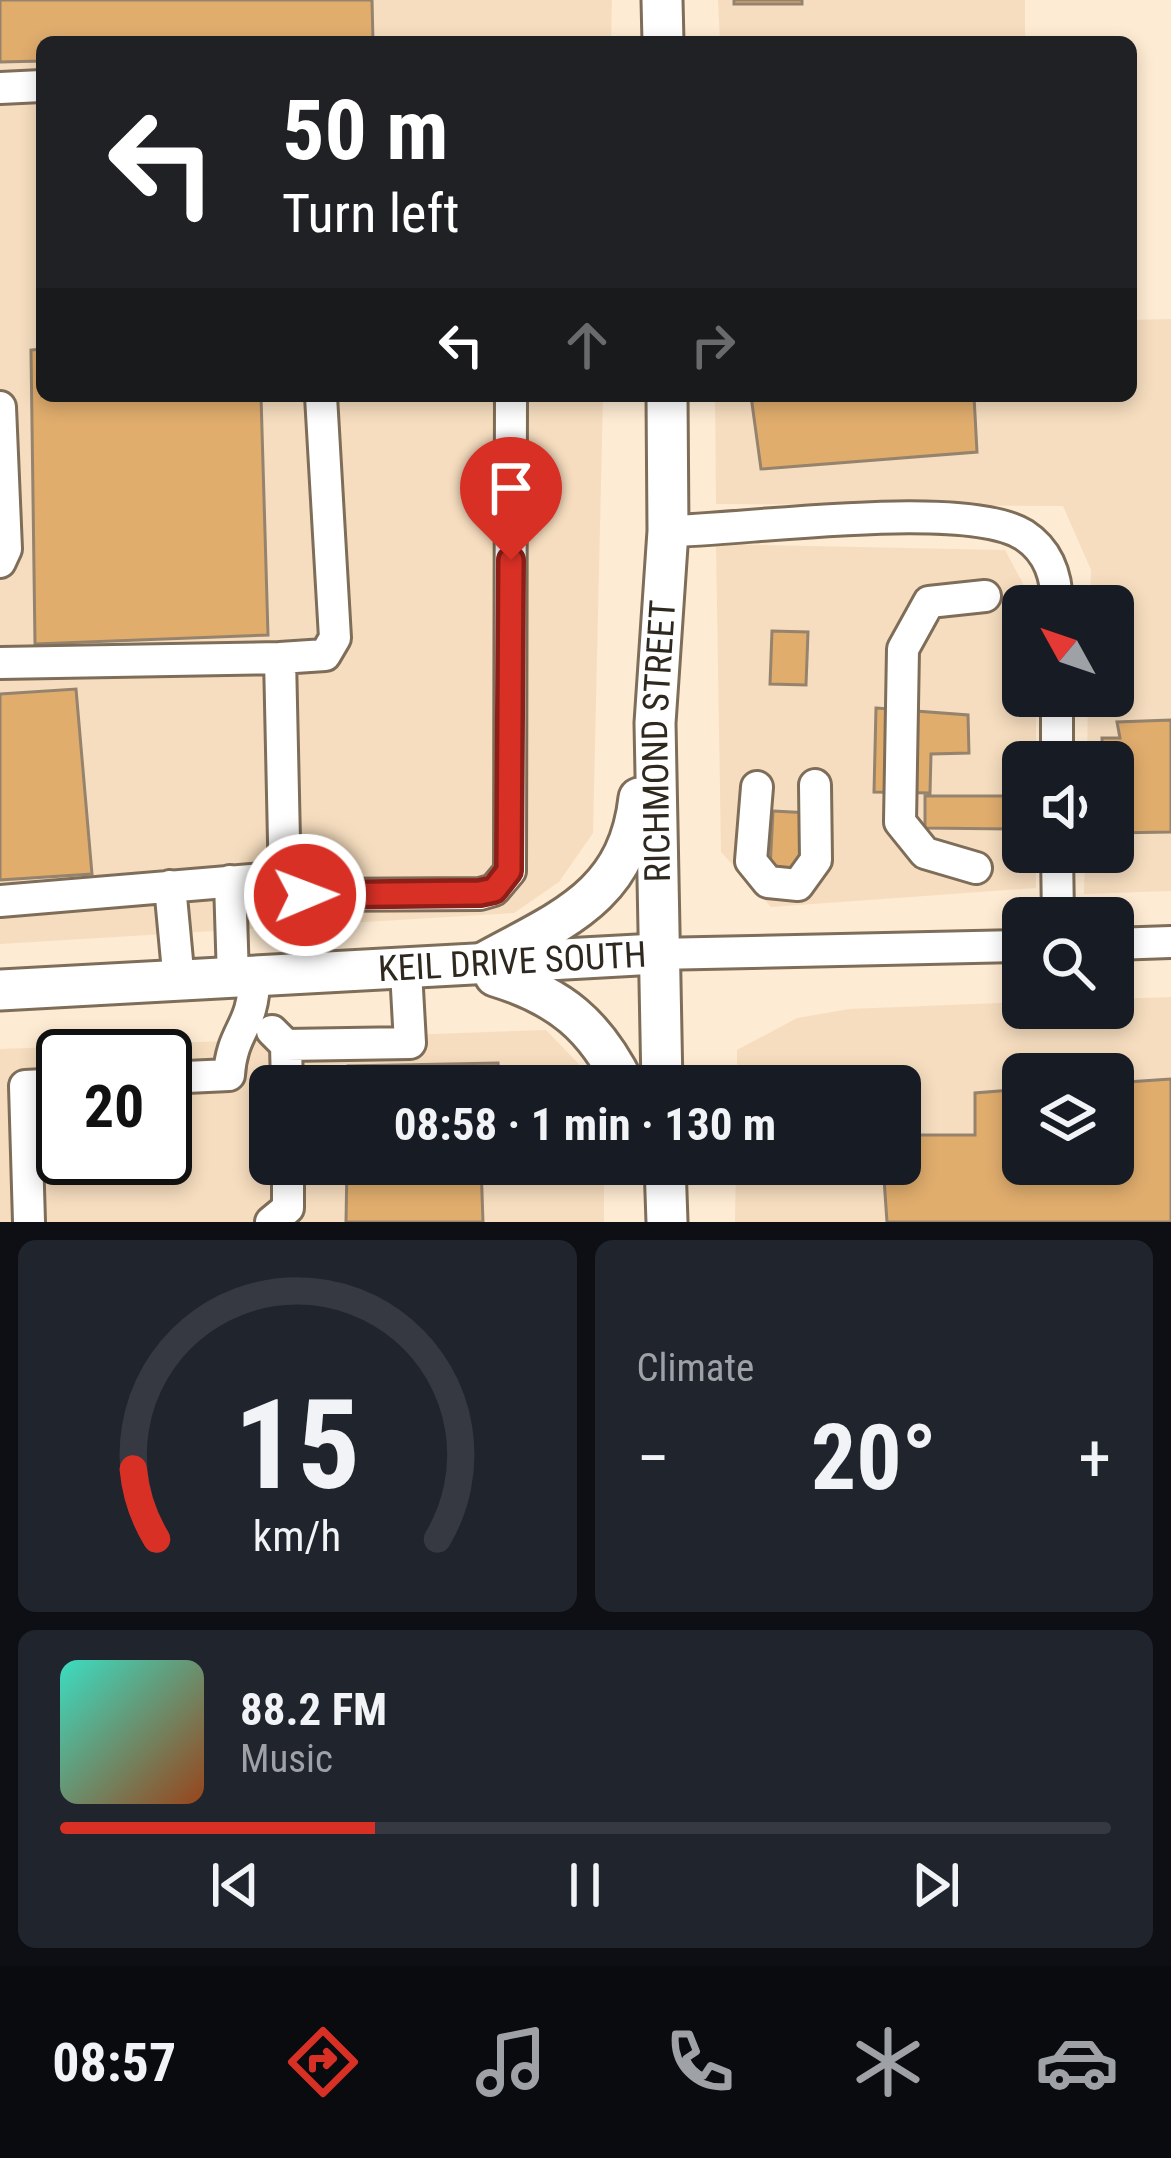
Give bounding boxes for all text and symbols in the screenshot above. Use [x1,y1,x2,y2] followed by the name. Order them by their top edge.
[282,81,449,180] text: 50 m
[84,84,240,240] icon: left
[282,182,459,245] text: Turn left
[428,312,494,378] icon: left
[554,312,620,378] icon: ahead
[680,312,746,378] icon: right
[460,437,562,560] pin
[478,455,544,521] icon: arrive
[1002,585,1134,717] north arrow
[1002,585,1134,1185] map controls
[634,599,684,883] street label: RICHMOND STREET
[1002,741,1134,873] button: sound
[242,832,368,958] position arrow
[1002,897,1134,1029] button: search
[377,934,647,990] street label: KEIL DRIVE SOUTH
[36,1029,192,1185] speed limit sign: 20
[1002,1053,1134,1185] button: layers
[394,1098,776,1151] text: 08:58 · 1 min · 130 m
[637,1345,754,1391] text: Climate
[234,1372,360,1518] text: 15
[811,1406,937,1511] text: 20°
[637,1420,670,1497] text: −
[1078,1420,1111,1497] text: +
[253,1511,341,1561] text: km/h
[240,1683,387,1736] text: 88.2 FM
[240,1736,333,1782] text: Music
[202,1852,268,1918] icon: previous
[552,1852,618,1918] icon: pause
[903,1852,969,1918] icon: next
[281,2020,365,2104] icon: directions
[469,2020,553,2104] icon: music
[658,2020,742,2104] icon: phone
[846,2020,930,2104] icon: climate
[1035,2020,1119,2104] icon: car
[52,2031,176,2094] text: 08:57

